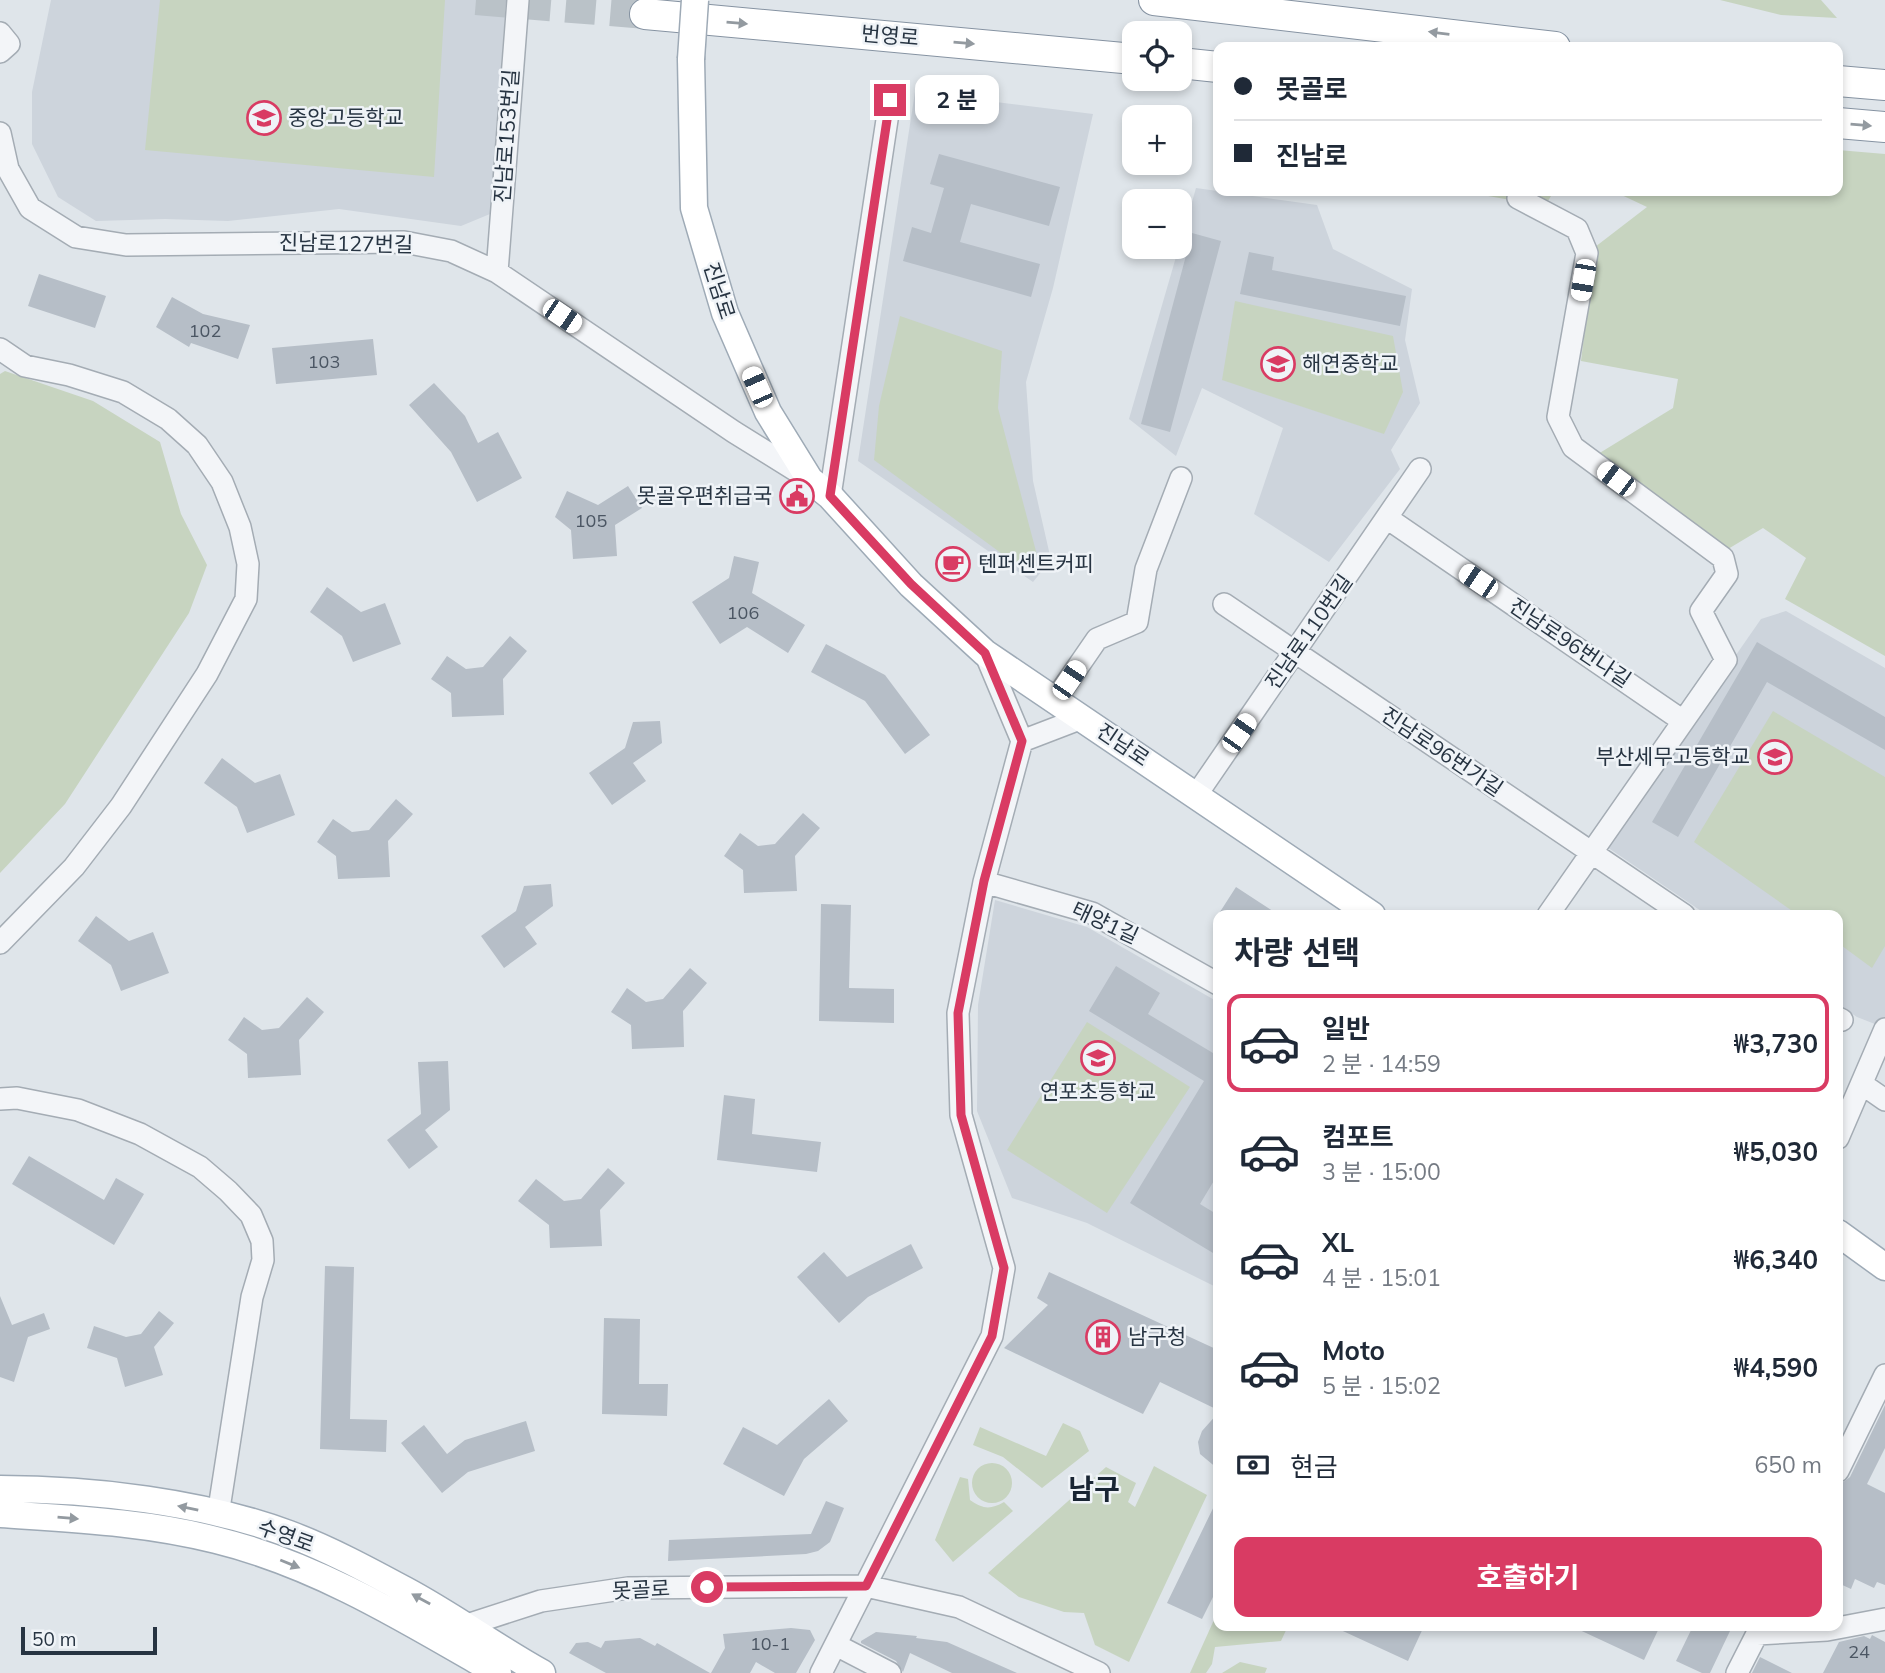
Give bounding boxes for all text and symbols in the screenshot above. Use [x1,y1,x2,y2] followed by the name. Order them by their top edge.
[727,17,749,28] one-way arrow
[860,20,920,50] street label: 번영로
[1122,21,1192,259] map controls
[1122,21,1192,91] button: locate
[1428,28,1450,39] one-way arrow
[953,38,975,49] one-way arrow
[488,68,524,204] street label: 진남로153번길
[1276,72,1348,105] text: 못골로
[914,76,998,124] callout: 2 분
[874,84,906,116] route end
[936,85,978,114] text: 2 분
[245,99,283,137] school or university icon: 중앙고등학교
[288,104,404,130] place label: 중앙고등학교
[1122,105,1192,175] button: +
[1850,120,1872,131] one-way arrow
[1276,139,1348,172] text: 진남로
[1122,189,1192,259] button: −
[279,229,413,257] street label: 진남로127번길
[1570,257,1597,303] car
[699,259,741,322] street label: 진남로
[539,296,586,336] car
[189,319,221,342] house number: 102
[1259,345,1297,383] school or university icon: 해연중학교
[308,350,340,373] house number: 103
[1302,350,1399,376] place label: 해연중학교
[739,364,776,410] car
[1593,458,1640,500] car
[778,477,816,515] public building icon: 못골우편취급국
[637,482,772,508] place label: 못골우편취급국
[575,509,607,532] house number: 105
[934,545,972,583] cafe icon: 텐퍼센트커피
[978,550,1094,576] place label: 텐퍼센트커피
[1455,561,1502,601] car
[1259,569,1357,694] street label: 진남로110번길
[1505,592,1636,692] street label: 진남로96번나길
[727,601,759,624] house number: 106
[1049,657,1090,703] car
[1377,701,1508,801] street label: 진남로96번가길
[1219,710,1260,756] car
[1092,717,1155,771] street label: 진남로
[1756,738,1794,776] school or university icon: 부산세무고등학교
[1595,743,1750,769] place label: 부산세무고등학교
[1068,895,1143,949] street label: 태양1길
[1234,932,1361,972] text: 차량 선택
[1238,1012,1301,1075] icon: car
[1322,1012,1370,1045] text: 일반
[1734,1027,1818,1060] text: ₩3,730
[1079,1039,1117,1077] school or university icon: 연포초등학교
[1322,1049,1441,1078] text: 2 분 · 14:59
[1040,1078,1156,1104] place label: 연포초등학교
[1238,1120,1301,1183] icon: car
[1322,1120,1394,1153] text: 컴포트
[1734,1135,1818,1168] text: ₩5,030
[1322,1157,1441,1186] text: 3 분 · 15:00
[1322,1226,1354,1259] text: XL
[1238,1228,1301,1291] icon: car
[1734,1243,1818,1276] text: ₩6,340
[1322,1263,1441,1292] text: 4 분 · 15:01
[1084,1318,1122,1356] building icon: 남구청
[1128,1323,1186,1349] place label: 남구청
[1322,1334,1385,1367] text: Moto
[1238,1336,1301,1399] icon: car
[1734,1351,1818,1384] text: ₩4,590
[1322,1371,1441,1400] text: 5 분 · 15:02
[1234,1446,1272,1484] icon: cash
[1290,1450,1338,1483] text: 현금
[1754,1450,1822,1479] text: 650 m
[1068,1471,1120,1506] district label: 남구
[176,1503,198,1514] one-way arrow
[57,1513,79,1524] one-way arrow
[255,1513,318,1557] street label: 수영로
[1234,1537,1822,1617] button: 호출하기
[280,1559,301,1570] one-way arrow
[691,1571,723,1603] route start
[611,1575,671,1604] street label: 못골로
[412,1593,431,1605] one-way arrow
[21,1624,158,1656] scale bar
[32,1627,76,1651] text: 50 m
[750,1632,790,1655] house number: 10-1
[1848,1640,1870,1663] house number: 24

